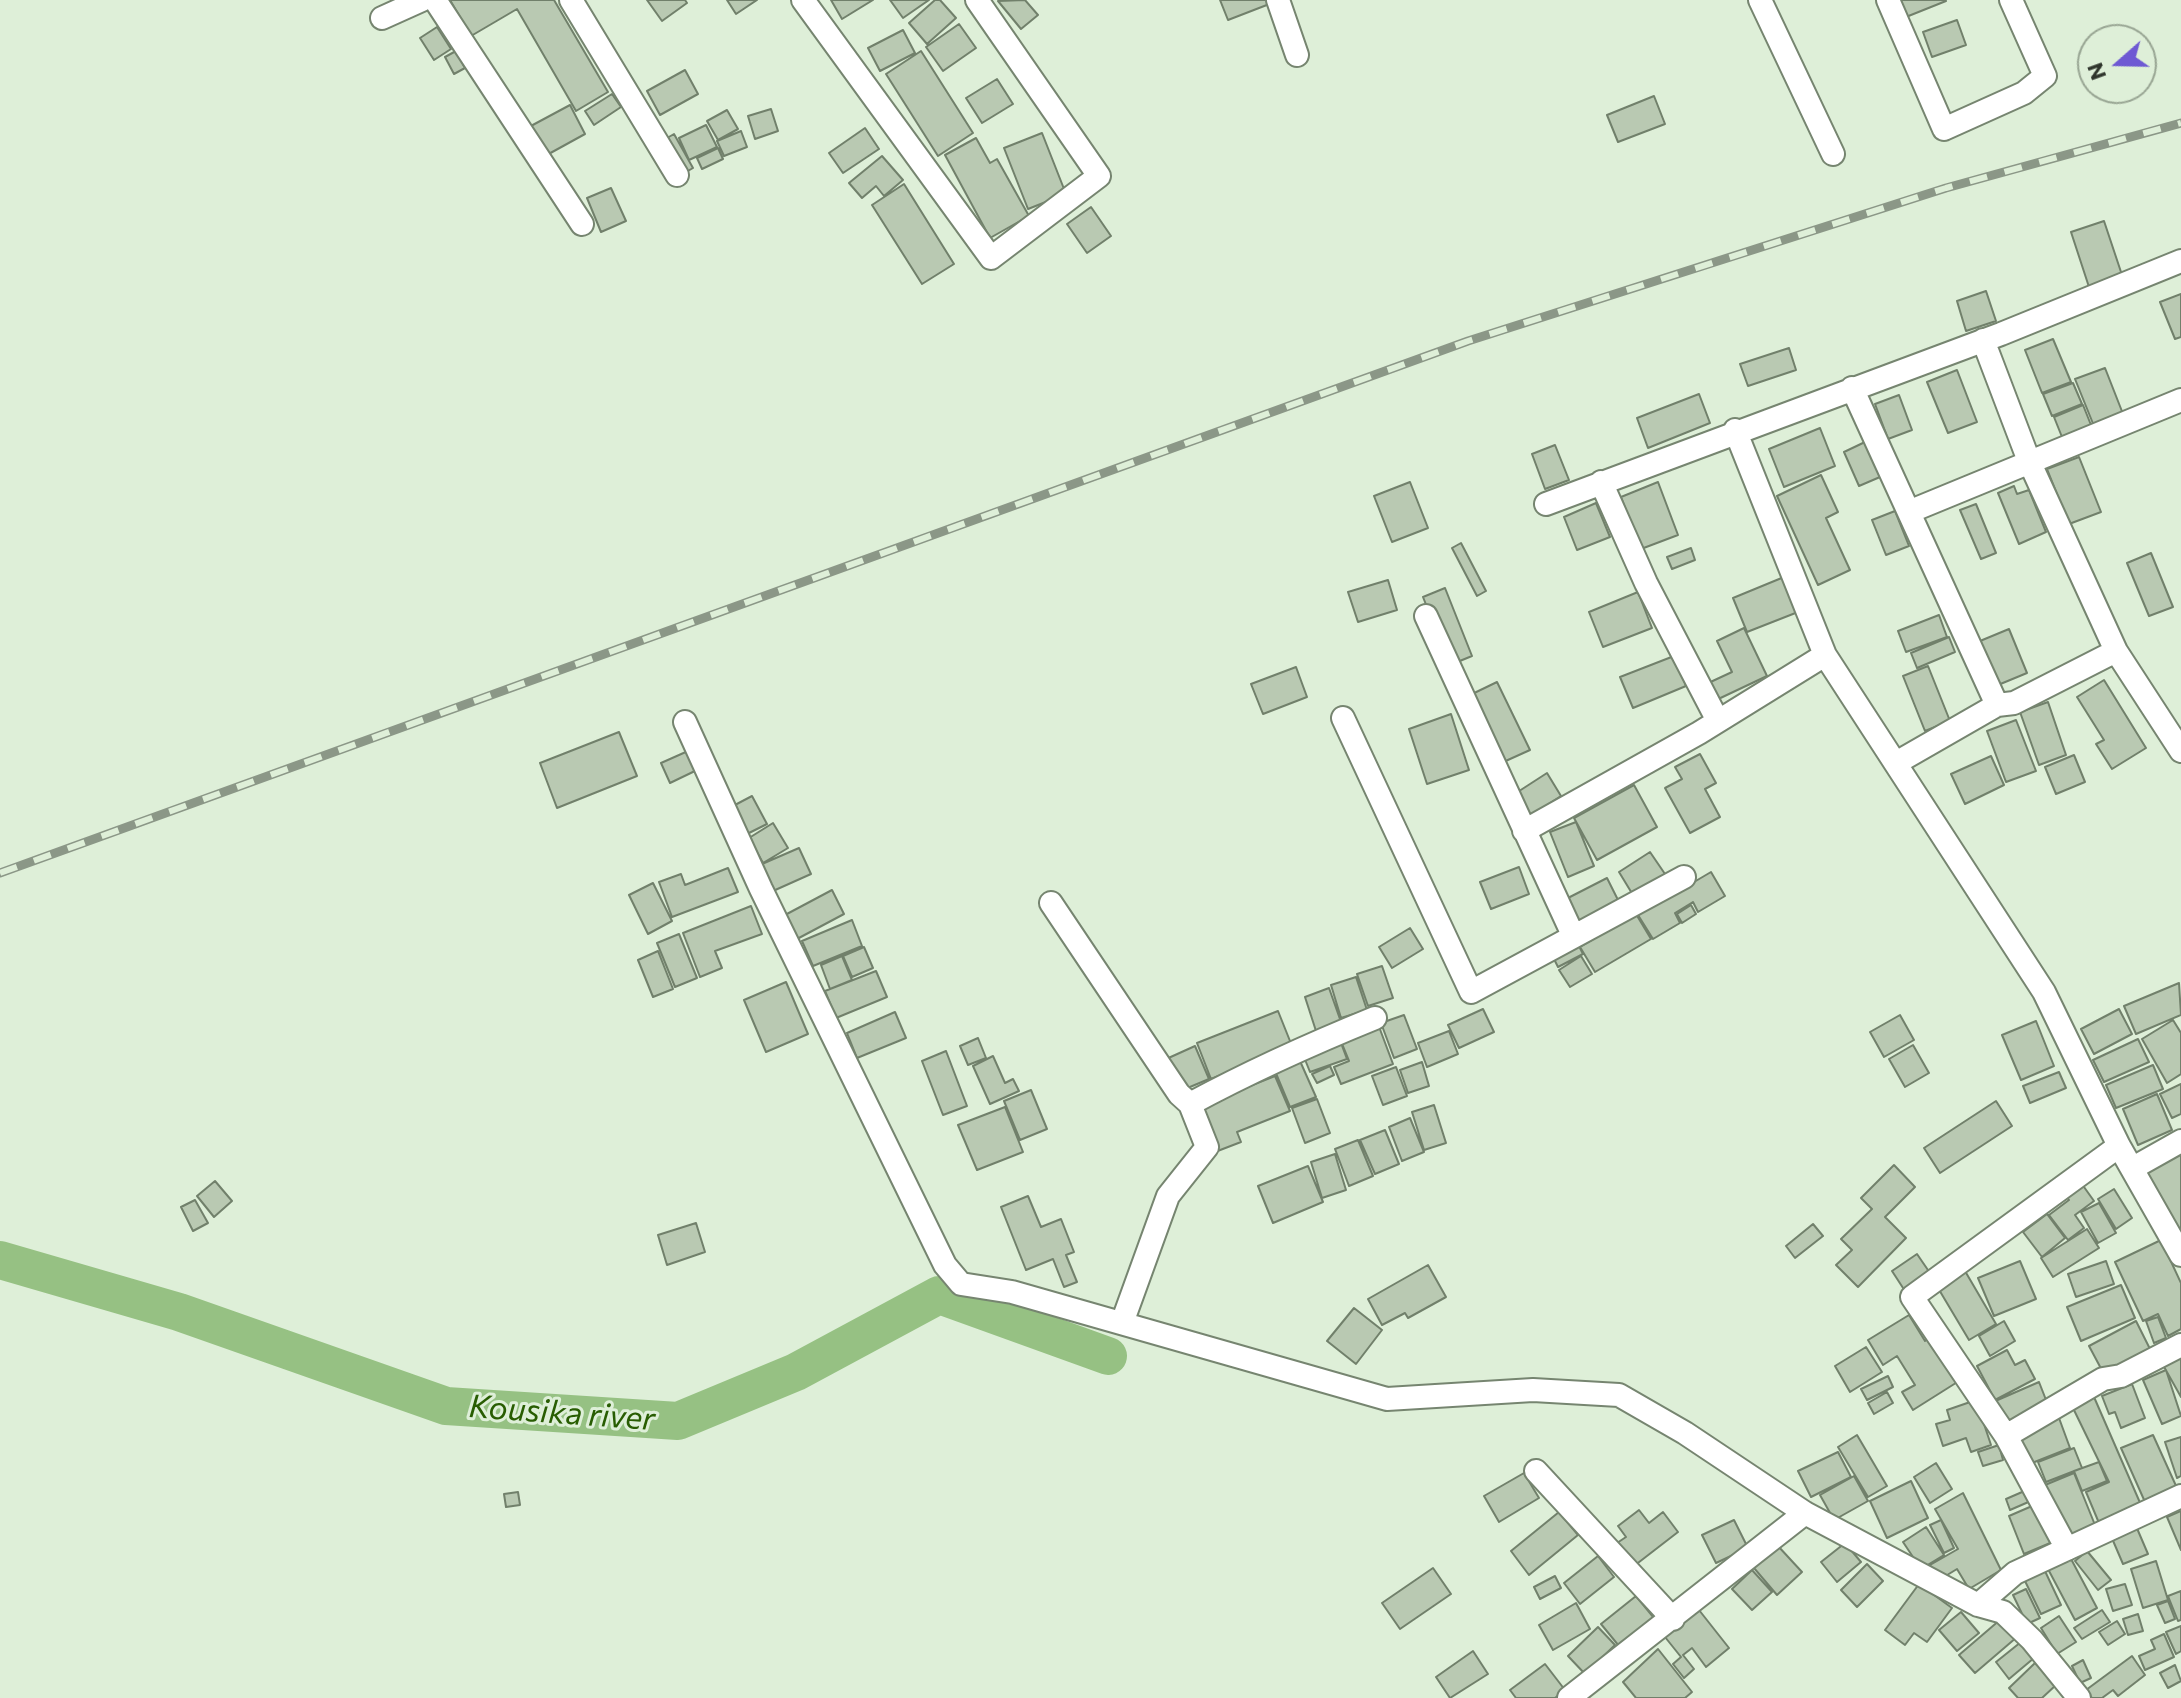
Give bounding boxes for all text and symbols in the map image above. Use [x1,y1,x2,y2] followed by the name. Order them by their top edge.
[2077,24,2157,104] north arrow
[2080,59,2111,84] text: N
[468,1387,656,1439] water label: Kousika river

